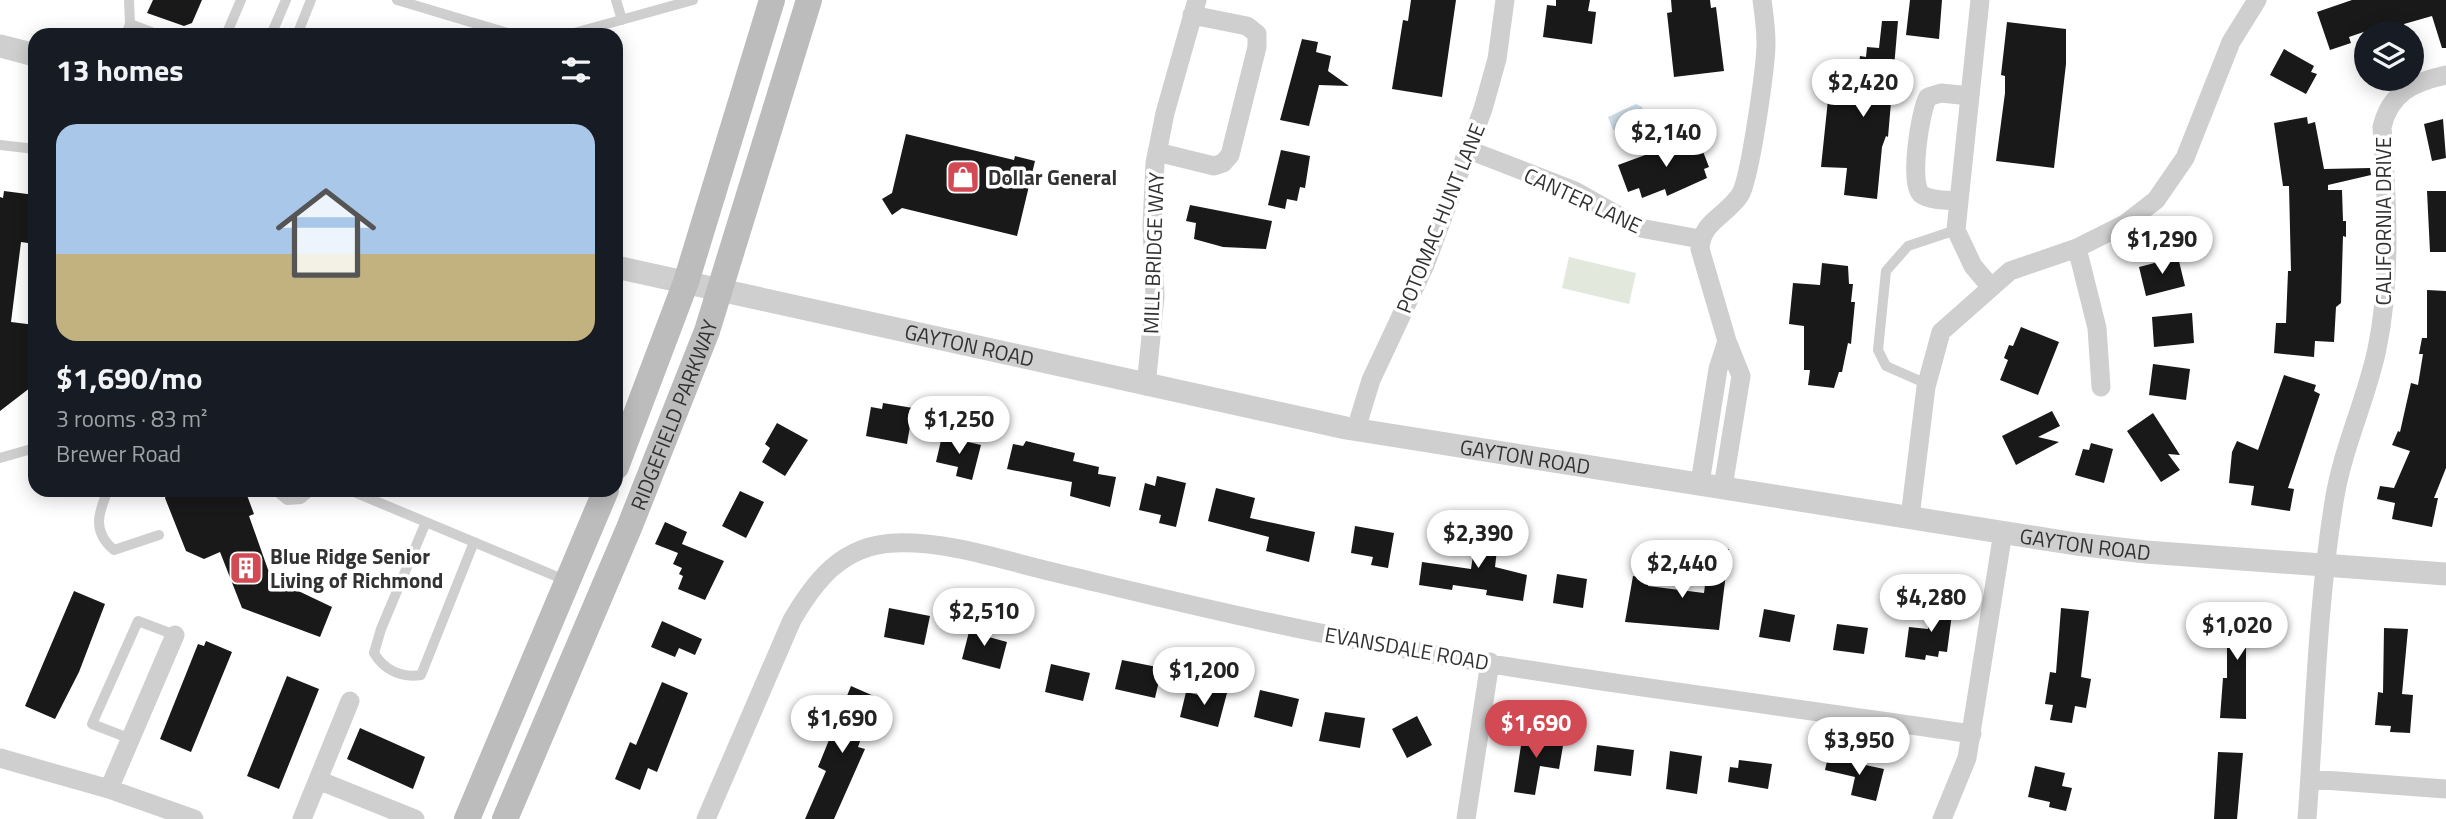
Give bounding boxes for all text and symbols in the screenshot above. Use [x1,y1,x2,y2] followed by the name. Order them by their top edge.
[2354,21,2424,91] map controls
[2354,21,2424,91] button: layers
[56,47,183,93] text: 13 homes
[557,51,595,89] icon: filters
[1806,60,1920,119] pin: $2,420
[1828,64,1898,99] text: $2,420
[1609,110,1723,169] pin: $2,140
[1631,114,1701,149] text: $2,140
[1387,118,1493,318] street label: POTOMAC HUNT LANE
[2367,137,2399,305] street label: CALIFORNIA DRIVE
[944,158,982,196] shop icon: Dollar General
[1519,159,1647,241] street label: CANTER LANE
[988,161,1117,193] place label: Dollar General
[263,170,389,296] icon: home
[1134,171,1172,335] street label: MILL BRIDGE WAY
[2105,216,2219,276] pin: $1,290
[2127,221,2197,256] text: $1,290
[622,315,726,515] street label: RIDGEFIELD PARKWAY
[902,315,1037,375] street label: GAYTON ROAD
[56,355,202,401] text: $1,690/mo
[902,396,1016,456] pin: $1,250
[56,401,207,436] text: 3 rooms · 83 m²
[924,401,994,436] text: $1,250
[1458,430,1593,483] street label: GAYTON ROAD
[56,436,181,471] text: Brewer Road
[1421,510,1535,570] pin: $2,390
[1443,515,1513,550] text: $2,390
[2018,519,2152,568] street label: GAYTON ROAD
[270,540,443,596] place label: Blue Ridge Senior Living of Richmond
[1625,540,1739,600] pin: $2,440
[1647,545,1717,580] text: $2,440
[227,549,265,587] building icon: Blue Ridge Senior Living of Richmond
[1874,574,1988,634] pin: $4,280
[1896,579,1966,614] text: $4,280
[927,588,1041,648] pin: $2,510
[949,593,1019,628] text: $2,510
[2180,602,2294,662] pin: $1,020
[2202,607,2272,642] text: $1,020
[1322,618,1492,678] street label: EVANSDALE ROAD
[1147,648,1261,707] pin: $1,200
[1169,652,1239,687] text: $1,200
[785,696,899,755] pin: $1,690
[807,700,877,735] text: $1,690
[1479,700,1593,760] pin: $1,690
[1501,705,1571,740] text: $1,690
[1802,718,1916,777] pin: $3,950
[1824,722,1894,757] text: $3,950

